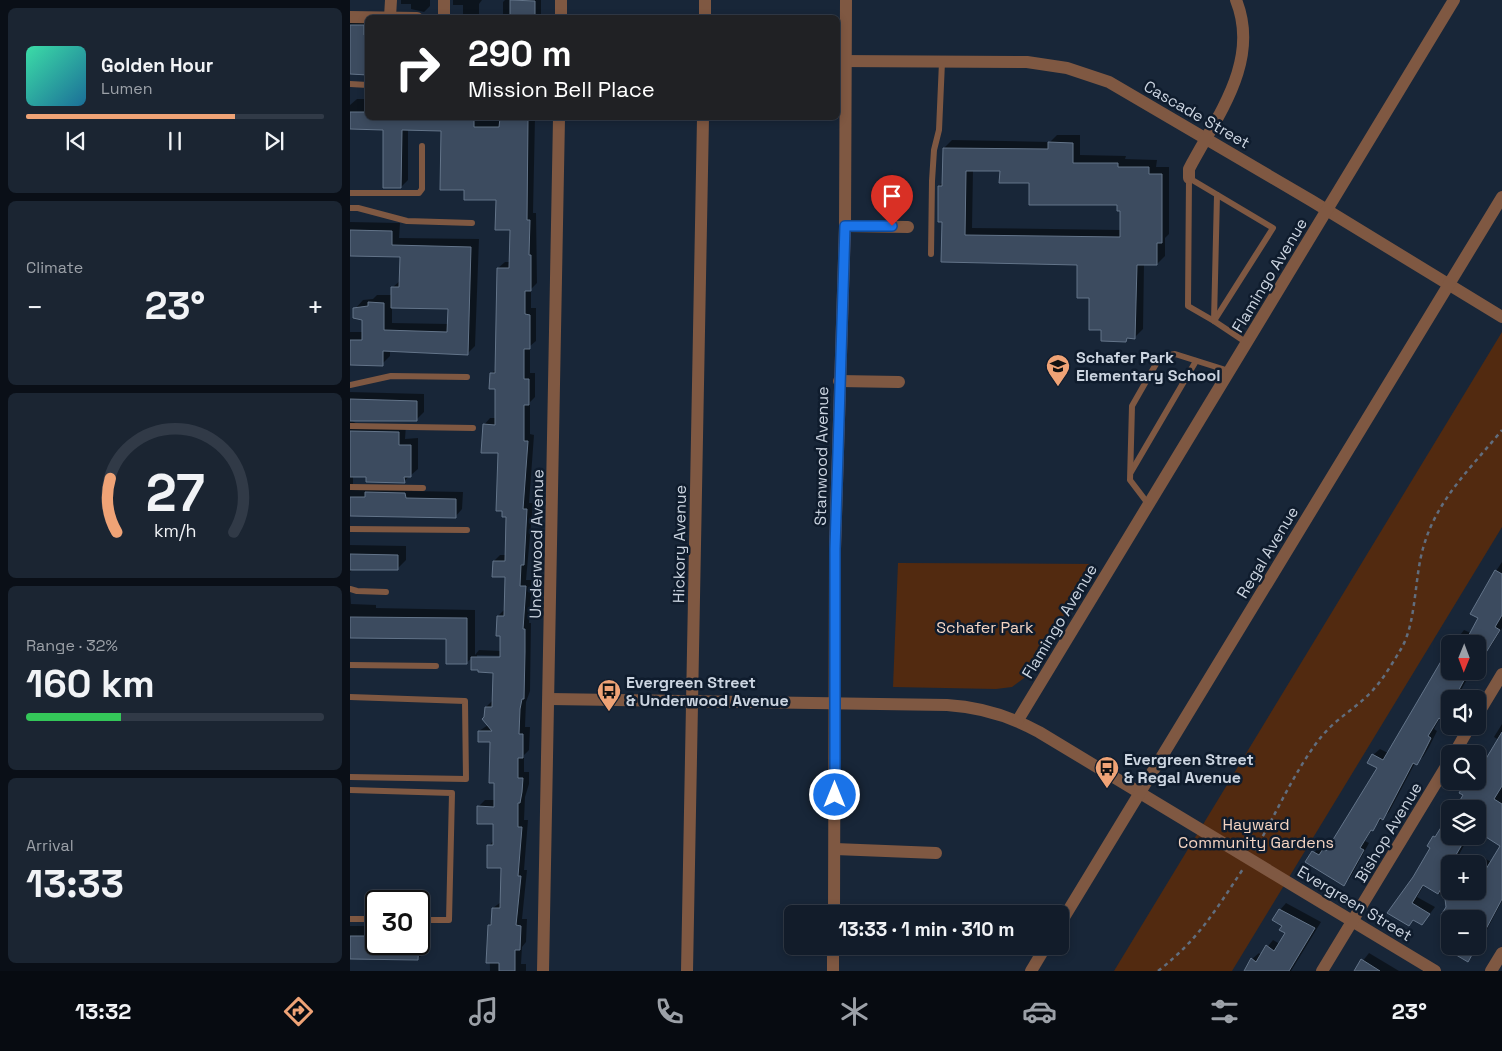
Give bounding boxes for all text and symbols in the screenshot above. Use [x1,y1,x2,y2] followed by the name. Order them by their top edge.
[468,32,572,76] text: 290 m
[385,35,450,100] icon: right
[101,53,213,78] text: Golden Hour
[468,75,655,103] text: Mission Bell Place
[1140,76,1254,153] street label: Cascade Street
[101,78,153,99] text: Lumen
[62,127,90,155] icon: previous
[161,127,189,155] icon: pause
[260,127,288,155] icon: next
[871,175,913,226] pin
[878,182,906,210] icon: arrive
[1227,214,1312,336] street label: Flamingo Avenue
[26,257,83,278] text: Climate
[145,282,205,330] text: 23°
[26,289,43,325] text: −
[307,289,324,325] text: +
[1076,347,1220,386] place label: Schafer Park Elementary School
[1045,353,1071,387] school or university icon: Schafer Park Elementary School
[810,386,833,526] street label: Stanwood Avenue
[145,460,205,526] text: 27
[525,469,548,619] street label: Underwood Avenue
[668,485,691,603] street label: Hickory Avenue
[1232,503,1303,602] street label: Regal Avenue
[154,519,196,542] text: km/h
[1017,560,1102,682] street label: Flamingo Avenue
[936,617,1034,638] park label: Schafer Park
[26,635,118,656] text: Range · 32%
[1441,635,1486,680] north arrow
[1441,635,1486,955] map controls
[26,660,155,708] text: 160 km
[626,672,789,711] place label: Evergreen Street & Underwood Avenue
[596,678,622,712] bus stop icon: Evergreen Street & Underwood Avenue
[1441,690,1486,735] button: sound
[1441,745,1486,790] button: search
[1124,749,1254,788] place label: Evergreen Street & Regal Avenue
[1094,755,1120,789] bus stop icon: Evergreen Street & Regal Avenue
[808,768,860,820] position arrow
[1350,778,1427,886] street label: Bishop Avenue
[1441,800,1486,845] button: layers
[1178,814,1334,853] park label: Hayward Community Gardens
[26,835,74,856] text: Arrival
[1441,855,1486,900] button: +
[26,860,124,908] text: 13:33
[1293,861,1416,946] street label: Evergreen Street
[365,890,430,955] speed limit sign: 30
[1441,910,1486,955] button: −
[838,917,1015,942] text: 13:33 · 1 min · 310 m
[281,994,316,1029] icon: directions
[466,994,501,1029] icon: music
[652,994,687,1029] icon: phone
[837,994,872,1029] icon: climate
[1022,994,1057,1029] icon: car
[1207,994,1242,1029] icon: filters
[75,997,131,1025] text: 13:32
[1392,997,1427,1025] text: 23°

